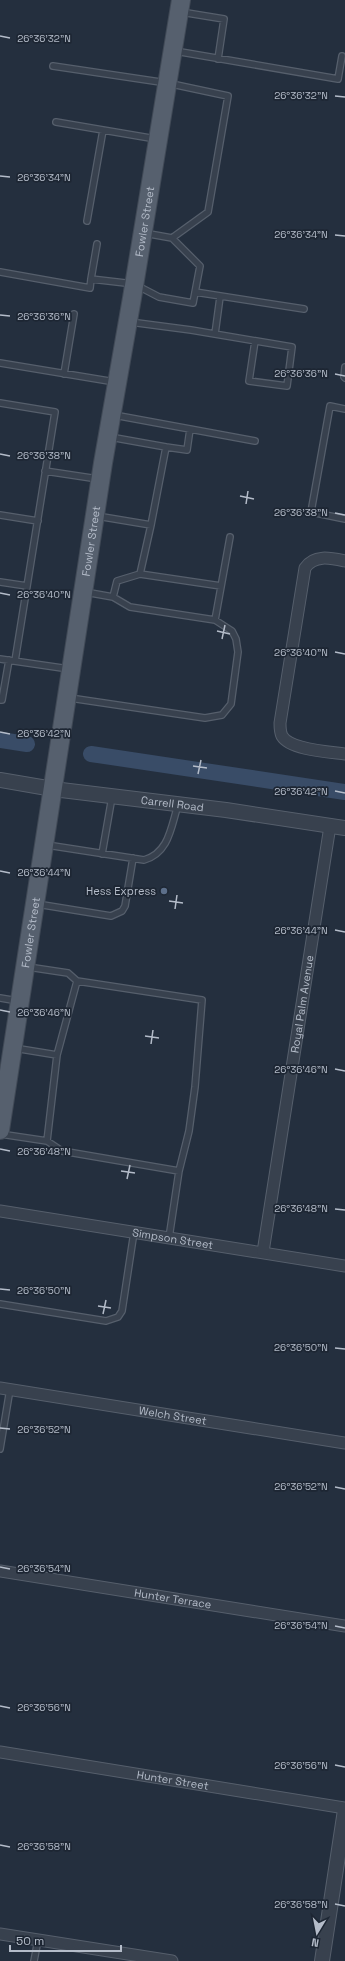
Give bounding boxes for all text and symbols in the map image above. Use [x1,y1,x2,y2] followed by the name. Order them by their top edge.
[17,32,71,45] text: 26°36'32"N
[274,89,328,102] text: 26°36'32"N
[17,171,71,184] text: 26°36'34"N
[132,185,157,258] street label: Fowler Street
[274,228,328,241] text: 26°36'34"N
[17,310,71,323] text: 26°36'36"N
[274,367,328,380] text: 26°36'36"N
[17,449,71,462] text: 26°36'38"N
[79,505,103,577] street label: Fowler Street
[274,506,328,519] text: 26°36'38"N
[17,588,71,601] text: 26°36'40"N
[274,646,328,659] text: 26°36'40"N
[17,727,71,740] text: 26°36'42"N
[274,785,328,798] text: 26°36'42"N
[140,793,205,814] street label: Carrell Road
[17,866,71,879] text: 26°36'44"N
[86,884,156,898] place label: Hess Express
[159,886,169,896] marker: Hess Express
[18,896,43,969] street label: Fowler Street
[274,924,328,937] text: 26°36'44"N
[287,954,317,1054] street label: Royal Palm Avenue
[17,1006,71,1019] text: 26°36'46"N
[274,1063,328,1076] text: 26°36'46"N
[17,1145,71,1158] text: 26°36'48"N
[274,1202,328,1215] text: 26°36'48"N
[131,1225,214,1252] street label: Simpson Street
[17,1284,71,1297] text: 26°36'50"N
[274,1341,328,1354] text: 26°36'50"N
[138,1403,208,1428] street label: Welch Street
[17,1423,71,1436] text: 26°36'52"N
[274,1480,328,1493] text: 26°36'52"N
[17,1562,71,1575] text: 26°36'54"N
[133,1586,212,1612] street label: Hunter Terrace
[274,1619,328,1632] text: 26°36'54"N
[17,1701,71,1714] text: 26°36'56"N
[274,1759,328,1772] text: 26°36'56"N
[136,1767,210,1793] street label: Hunter Street
[17,1840,71,1853] text: 26°36'58"N
[274,1898,328,1911] text: 26°36'58"N
[297,1913,337,1953] north arrow
[10,1927,121,1953] scale bar
[16,1933,44,1949] text: 50 m
[310,1935,320,1950] text: N

